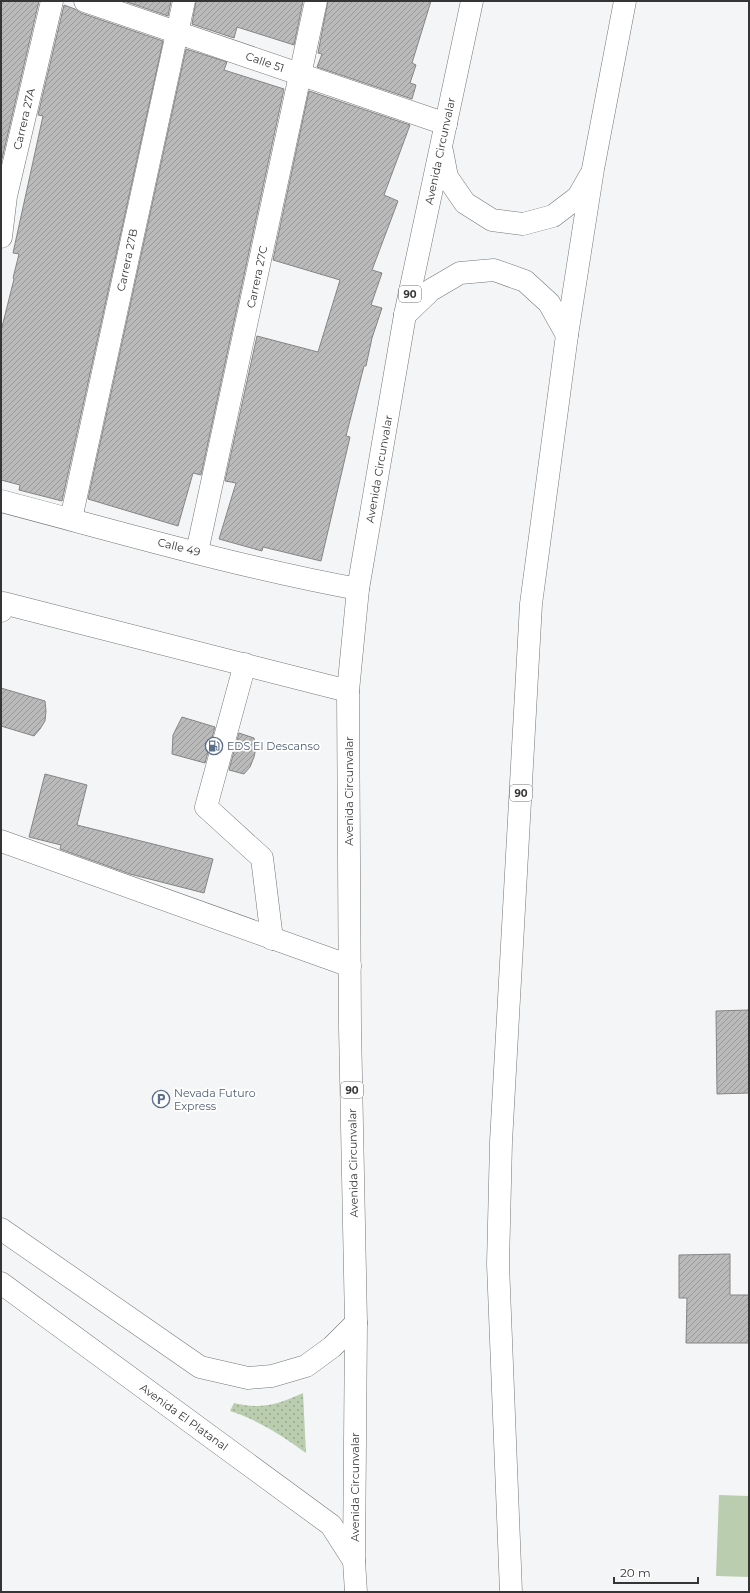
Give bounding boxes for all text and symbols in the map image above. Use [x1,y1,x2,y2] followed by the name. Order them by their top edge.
[244,49,286,75] street label: Calle 51
[10,87,38,151] street label: Carrera 27A
[422,96,458,206] street label: Avenida Circunvalar
[114,227,140,293] street label: Carrera 27B
[244,245,270,309] street label: Carrera 27C
[399,286,421,302] road number: 90
[363,414,395,524] street label: Avenida Circunvalar
[156,535,202,559] street label: Calle 49
[204,736,224,756] fuel station icon: EDS El Descanso
[342,736,356,846] street label: Avenida Circunvalar
[227,739,320,753] place label: EDS El Descanso
[510,785,532,801] road number: 90
[341,1082,363,1098] road number: 90
[174,1086,256,1113] place label: Nevada Futuro Express
[151,1089,171,1109] parking icon: Nevada Futuro Express
[345,1108,361,1218] street label: Avenida Circunvalar
[137,1380,231,1454] street label: Avenida El Platanal
[348,1432,362,1542] street label: Avenida Circunvalar
[614,1559,698,1585] scale bar
[620,1565,651,1580] text: 20 m

